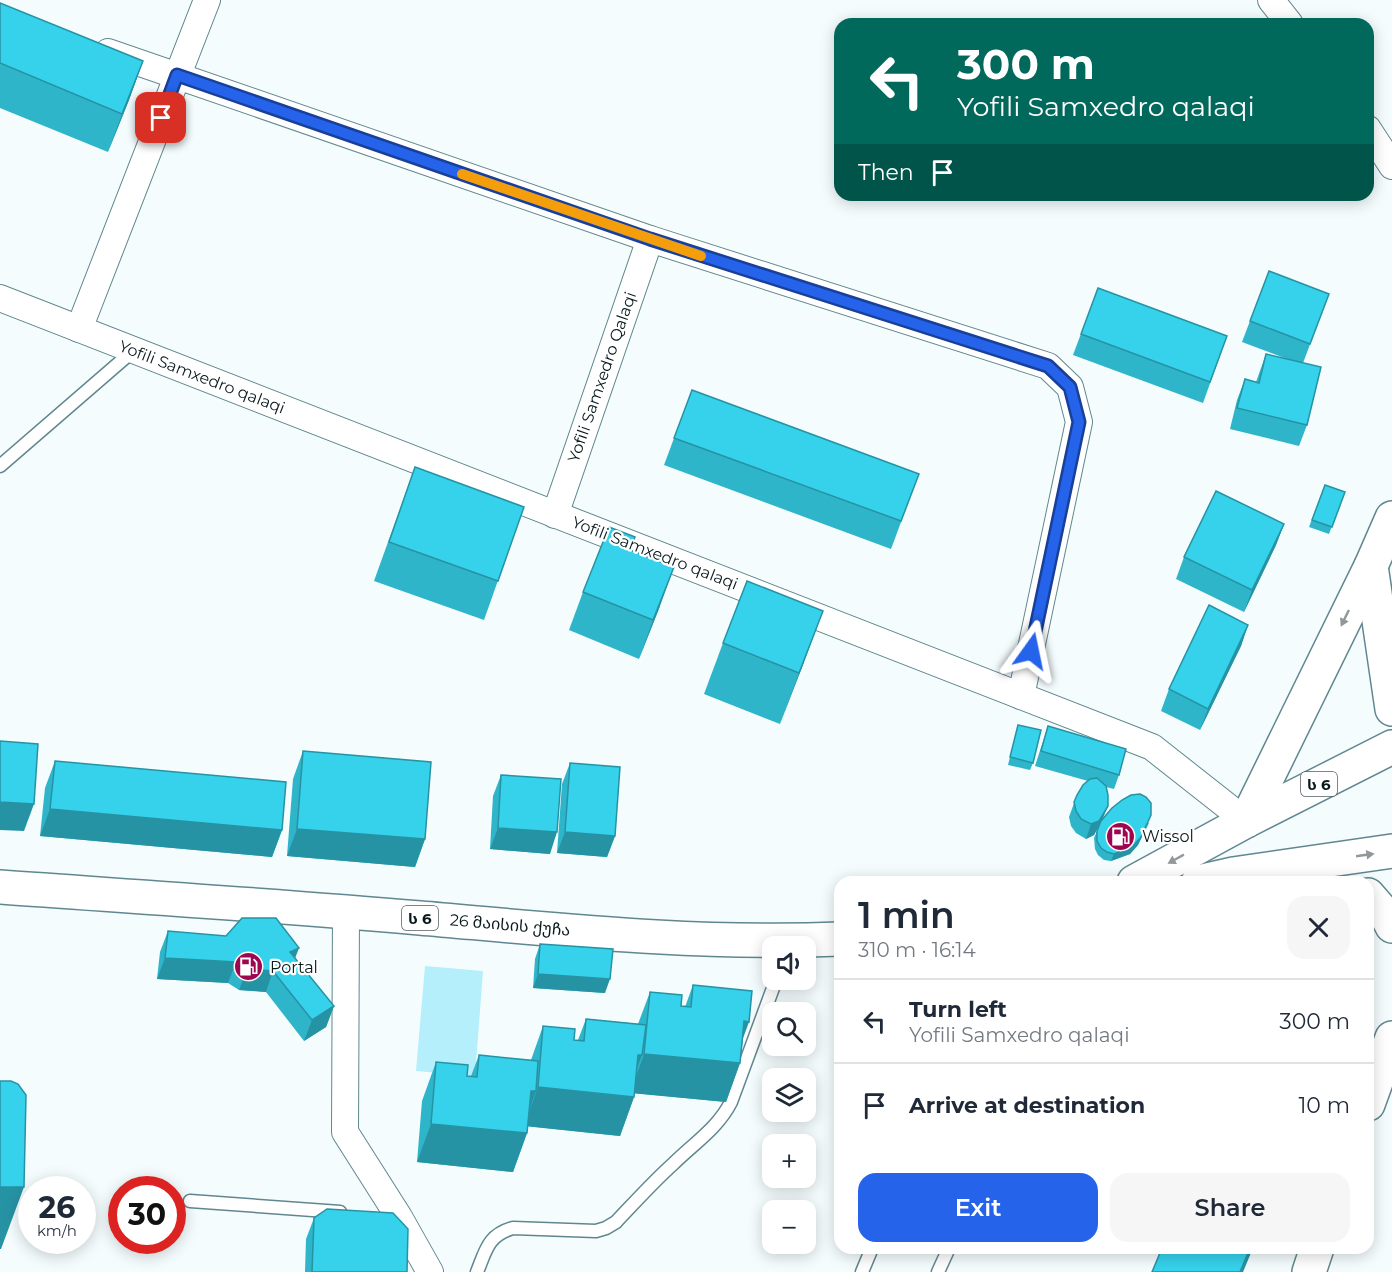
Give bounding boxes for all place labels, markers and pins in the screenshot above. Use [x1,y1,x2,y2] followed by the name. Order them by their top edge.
[135,92,186,143] pin
[1105,820,1137,852] fuel station icon: Wissol
[1142,827,1194,846] place label: Wissol
[233,951,265,983] fuel station icon: Portal
[270,958,318,977] place label: Portal

